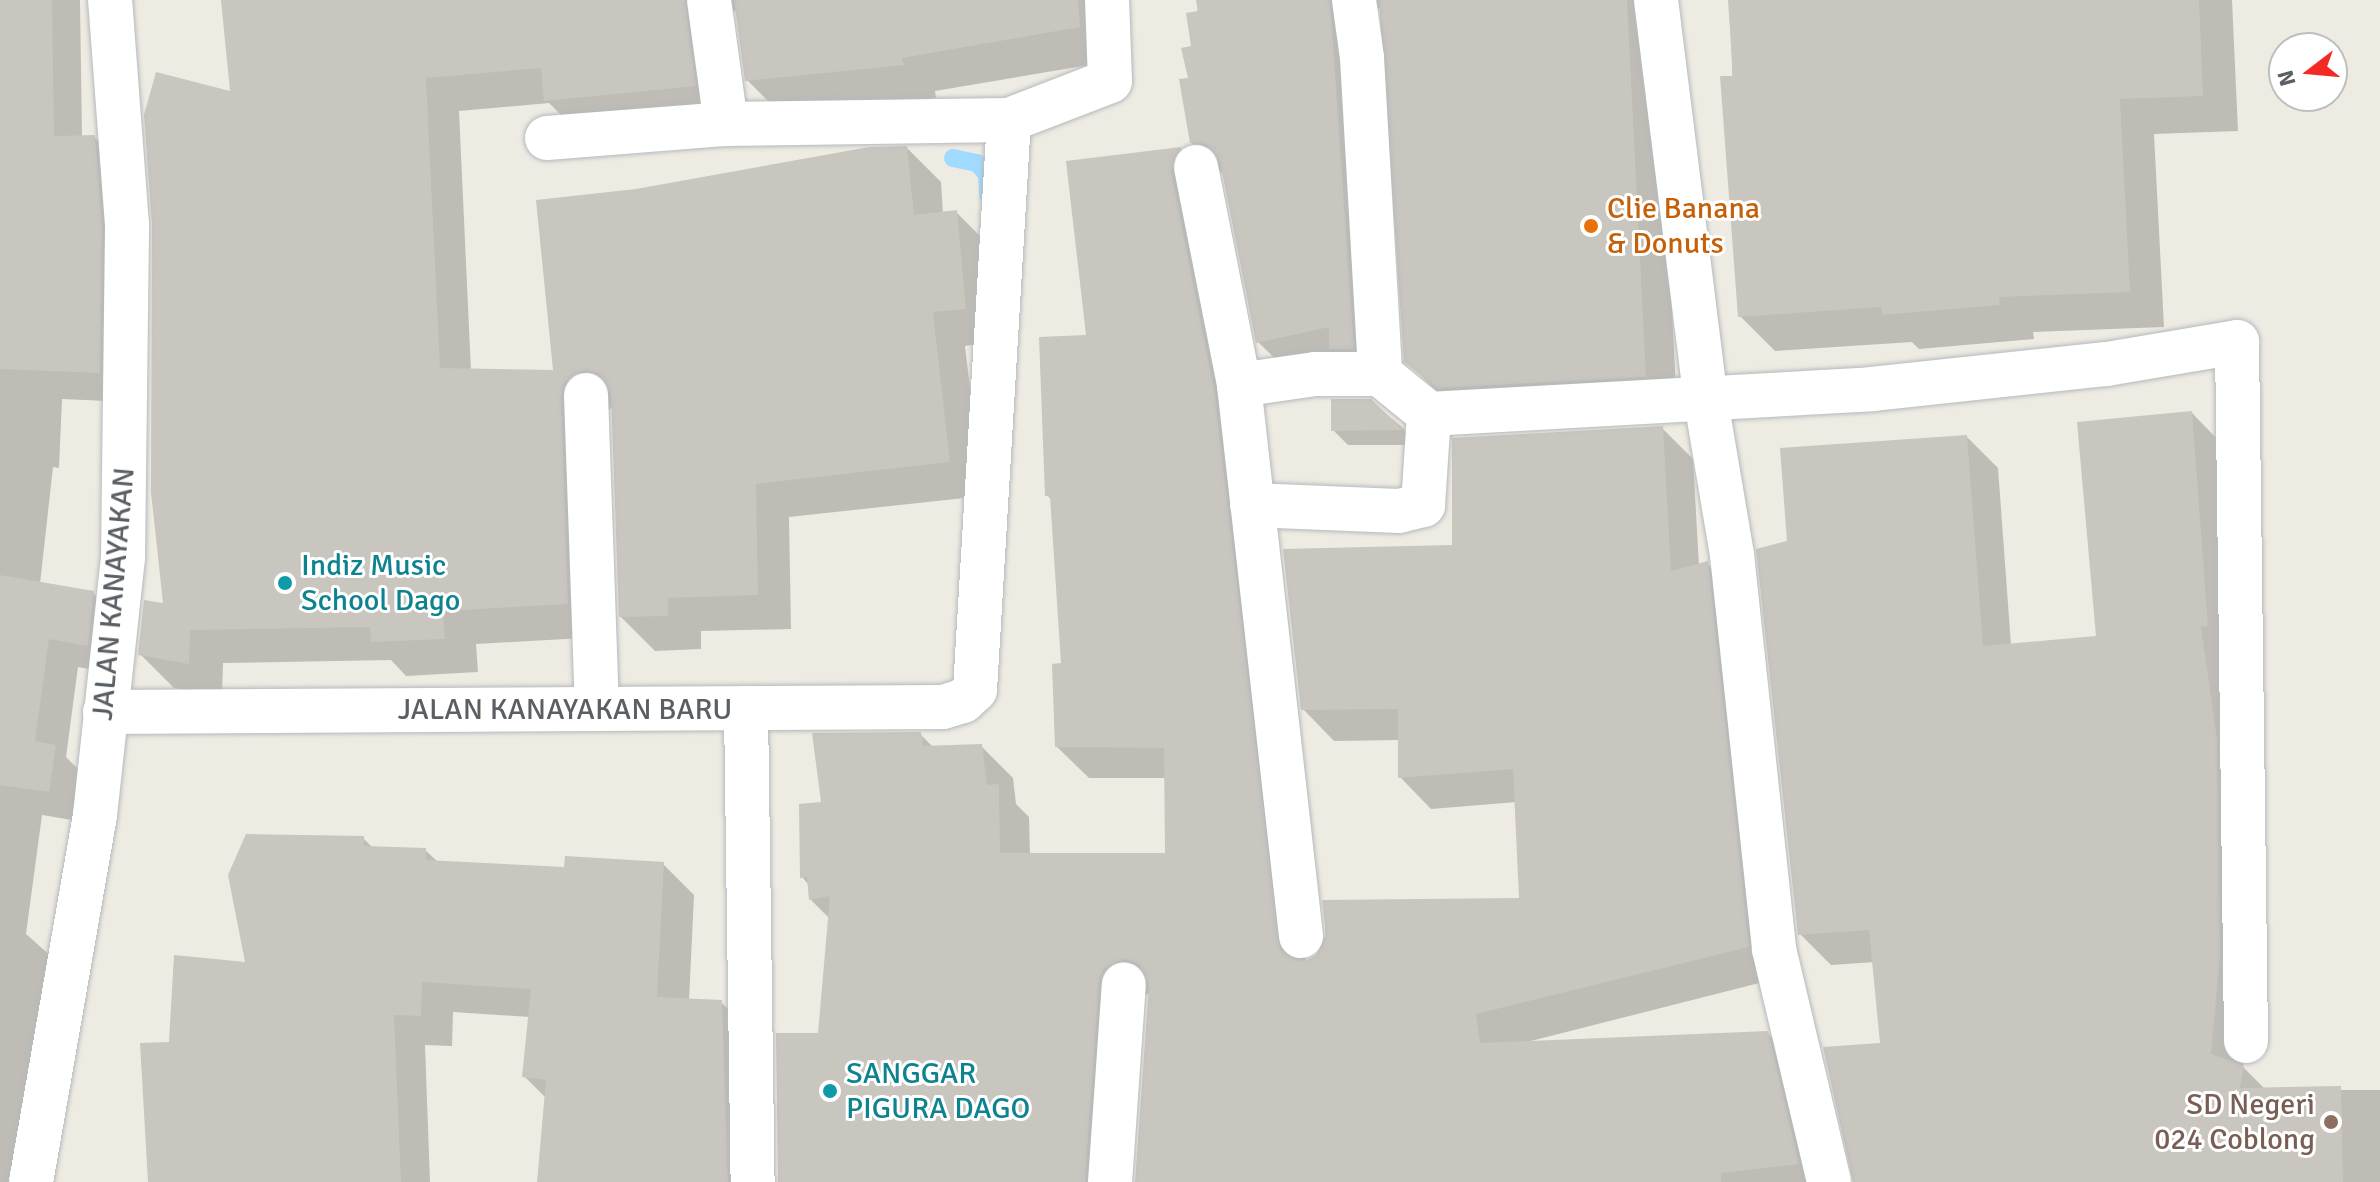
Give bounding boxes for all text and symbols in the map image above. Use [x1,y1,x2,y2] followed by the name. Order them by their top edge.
[2268,32,2348,112] north arrow
[2271,67,2301,89] text: N
[1607,191,1760,262] place label: Clie Banana & Donuts
[1582,217,1600,235] marker: Clie Banana & Donuts
[85,466,143,722] street label: JALAN KANAYAKAN
[301,548,460,618] place label: Indiz Music School Dago
[276,574,294,592] marker: Indiz Music School Dago
[398,692,732,728] street label: JALAN KANAYAKAN BARU
[846,1056,1030,1126] place label: SANGGAR PIGURA DAGO
[821,1082,839,1100] marker: SANGGAR PIGURA DAGO
[2154,1087,2315,1158] place label: SD Negeri 024 Coblong
[2322,1113,2340,1131] marker: SD Negeri 024 Coblong

